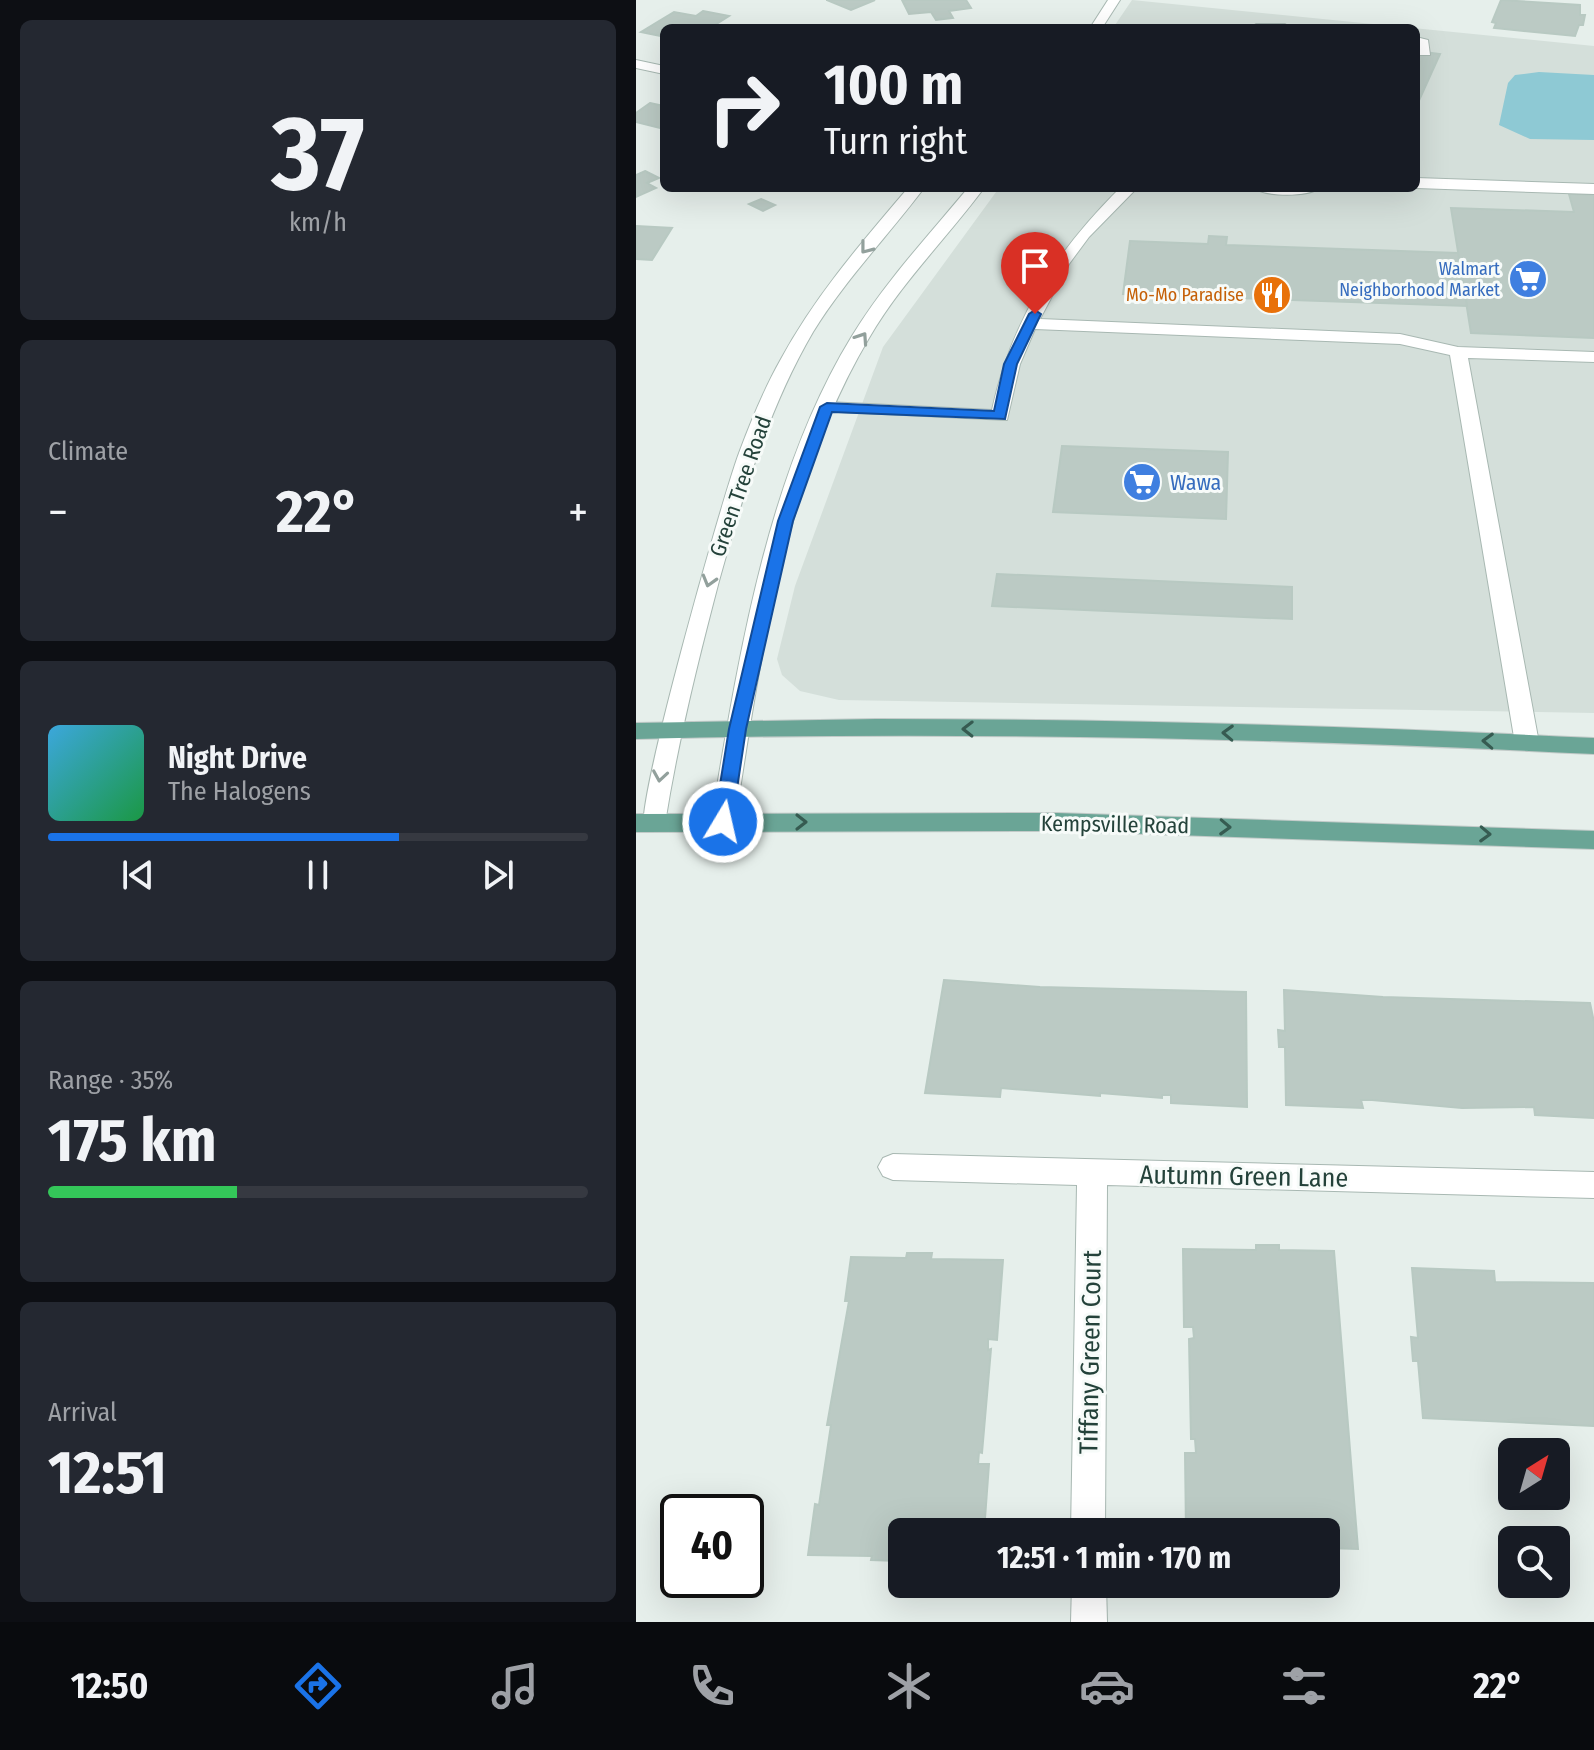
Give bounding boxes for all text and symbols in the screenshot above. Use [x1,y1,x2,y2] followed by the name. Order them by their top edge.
[824,52,963,119] text: 100 m
[692,56,796,160] icon: right
[272,92,364,217] text: 37
[824,120,967,164] text: Turn right
[289,207,347,238] text: km/h
[1001,232,1069,314] pin
[862,239,876,254] one-way arrow
[1013,244,1057,288] icon: arrive
[1339,258,1500,301] place label: Walmart Neighborhood Market
[1507,258,1549,300] supermarket icon: Walmart Neighborhood Market
[1251,274,1293,316] restaurant icon: Mo-Mo Paradise
[1126,284,1244,306] place label: Mo-Mo Paradise
[852,332,867,347] one-way arrow
[704,412,777,560] street label: Green Tree Road
[48,436,128,467] text: Climate
[1121,461,1163,503] supermarket icon: Wawa
[1170,469,1221,496] place label: Wawa
[276,476,360,548] text: 22°
[48,486,68,539] text: −
[568,486,588,539] text: +
[701,574,718,588] one-way arrow
[961,720,974,738] one-way arrow
[1221,724,1234,741] one-way arrow
[1481,733,1494,750] one-way arrow
[168,740,307,776] text: Night Drive
[653,770,670,783] one-way arrow
[168,776,311,807] text: The Halogens
[681,780,765,864] position arrow
[1041,810,1189,839] street label: Kempsville Road
[795,813,808,831] one-way arrow
[1219,818,1232,835] one-way arrow
[1479,826,1492,843] one-way arrow
[116,853,160,897] icon: previous
[296,853,340,897] icon: pause
[476,853,520,897] icon: next
[48,1065,173,1096] text: Range · 35%
[48,1105,217,1177] text: 175 km
[1139,1159,1349,1194] street label: Autumn Green Lane
[1073,1249,1108,1454] street label: Tiffany Green Court
[48,1397,117,1428] text: Arrival
[48,1437,167,1509] text: 12:51
[1498,1438,1570,1510] north arrow
[1498,1438,1570,1598] map controls
[660,1494,764,1598] speed limit sign: 40
[1498,1526,1570,1598] button: search
[997,1540,1231,1576] text: 12:51 · 1 min · 170 m
[290,1658,346,1714] icon: directions
[487,1658,543,1714] icon: music
[684,1658,740,1714] icon: phone
[881,1658,937,1714] icon: climate
[1079,1658,1135,1714] icon: car
[1276,1658,1332,1714] icon: filters
[71,1664,148,1708] text: 12:50
[1473,1664,1523,1708] text: 22°

